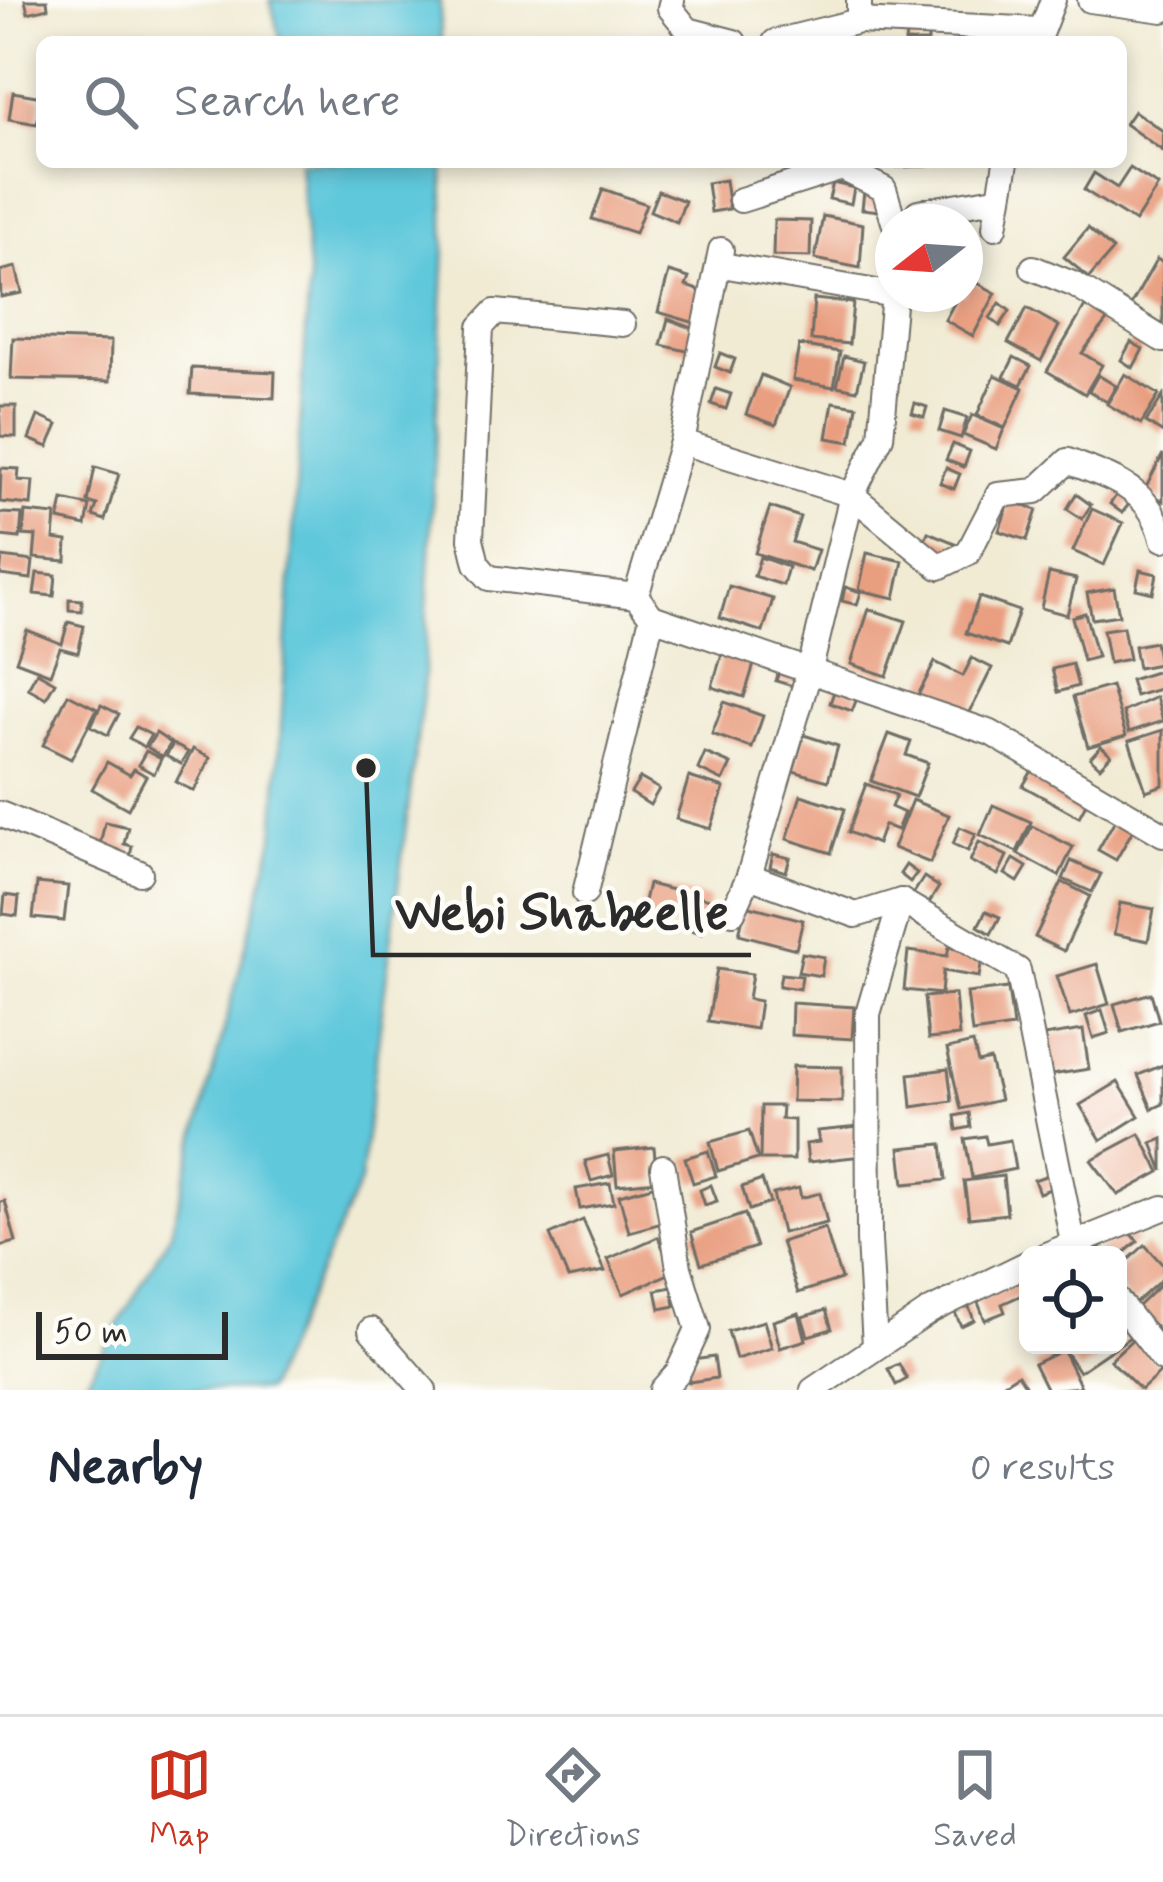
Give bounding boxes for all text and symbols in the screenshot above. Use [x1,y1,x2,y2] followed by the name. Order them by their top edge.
[36,36,1127,168] search box
[78,69,144,135] icon: search
[174,73,401,132] text: Search here
[875,204,983,312] north arrow
[373,868,751,955] callout: Webi Shabeelle
[395,882,729,948] text: Webi Shabeelle
[1019,1246,1127,1354] map controls
[1019,1246,1127,1354] button: locate
[36,1306,228,1359] scale bar
[54,1311,128,1355] text: 50 m
[48,1435,203,1501] text: Nearby
[970,1443,1115,1494] text: 0 results
[146,1742,212,1858] tab: Map
[505,1742,641,1858] tab: Directions
[933,1742,1017,1858] tab: Saved

